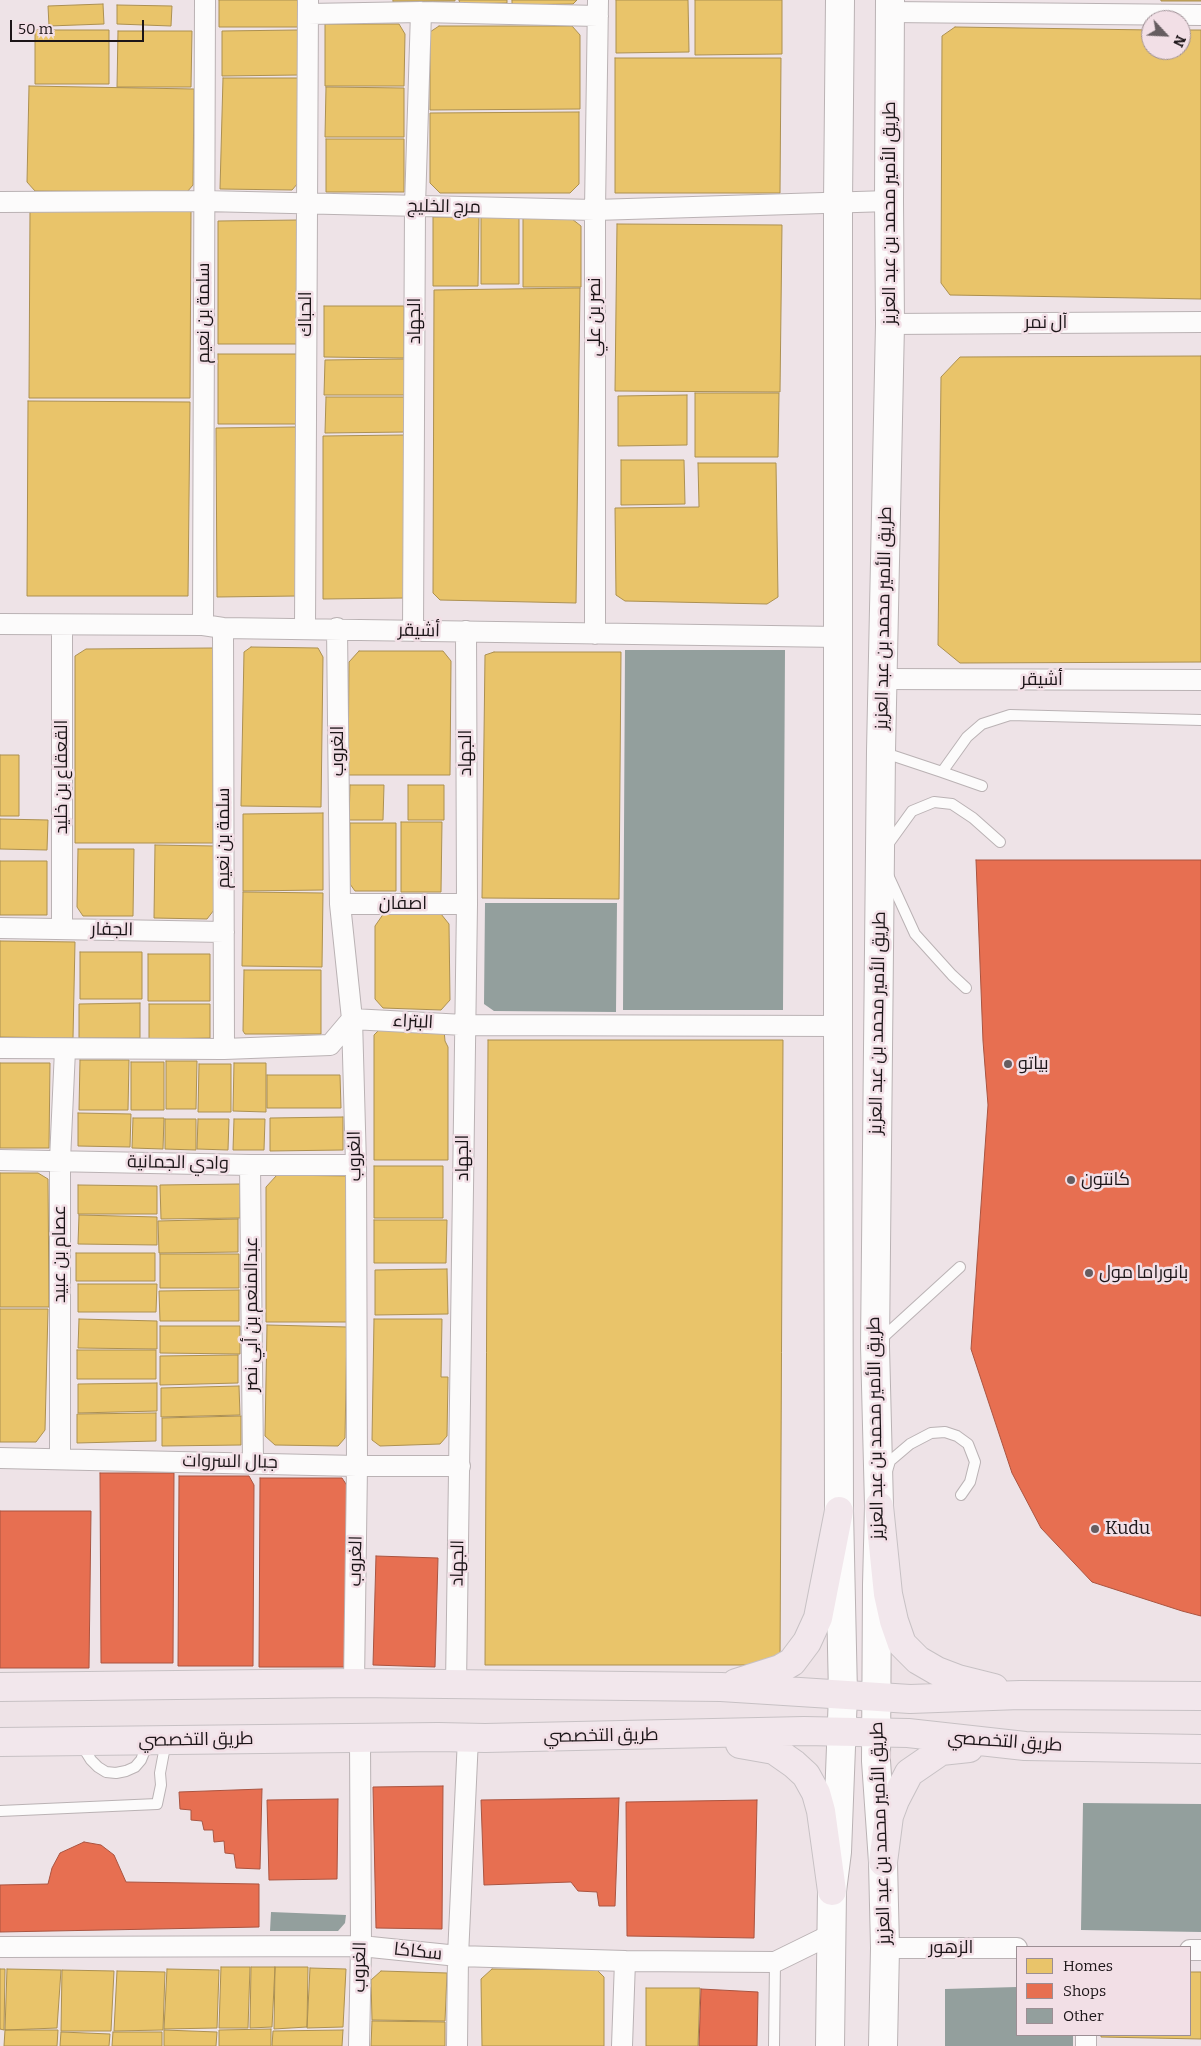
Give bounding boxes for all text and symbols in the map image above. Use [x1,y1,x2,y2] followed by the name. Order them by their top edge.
[12,10,146,42] scale bar
[1141,10,1191,60] north arrow
[18,20,53,38] text: 50 m
[1169,33,1189,50] text: N
[879,101,901,325] street label: طريق الأمير محمد بن عبد العزيز
[407,196,481,218] street label: مرج الخليج
[193,263,215,363] street label: سلمة بن نعيم
[584,277,606,357] street label: نصر بن علي
[295,291,317,337] street label: الحباك
[404,298,426,344] street label: الجهاد
[1025,312,1067,334] street label: آل نمر
[871,506,897,730] street label: طريق الأمير محمد بن عبد العزيز
[398,620,440,642] street label: أشيقر
[1021,669,1063,691] street label: أشيقر
[51,720,73,834] street label: القعقاع بن خليد
[327,726,349,776] street label: الغروب
[455,730,477,776] street label: الجهاد
[213,788,235,888] street label: سلمة بن نعيم
[379,893,427,915] street label: اصفان
[865,911,891,1135] street label: طريق الأمير محمد بن عبد العزيز
[91,919,133,941] street label: الجفار
[392,1010,434,1034] street label: البتراء
[1018,1053,1049,1075] place label: بياتو
[1002,1058,1014,1070] marker: بياتو
[344,1130,366,1182] street label: الغروب
[452,1135,474,1181] street label: الجهاد
[127,1151,229,1175] street label: وادي الجمانية
[1081,1169,1130,1191] place label: كانتون
[1065,1174,1077,1186] marker: كانتون
[49,1205,71,1303] street label: عصام بن عبيد
[241,1237,263,1391] street label: عبدالمنعم بن أبي نصر
[1099,1262,1188,1284] place label: بانوراما مول
[1083,1267,1095,1279] marker: بانوراما مول
[863,1316,889,1540] street label: طريق الأمير محمد بن عبد العزيز
[182,1450,278,1474] street label: جبال السروات
[1105,1518,1150,1540] place label: Kudu
[1089,1523,1101,1535] marker: Kudu
[345,1535,367,1587] street label: الغروب
[447,1540,469,1586] street label: الجهاد
[866,1721,896,1945] street label: طريق الأمير محمد بن عبد العزيز
[543,1724,659,1748] street label: طريق التخصصي
[947,1727,1063,1757] street label: طريق التخصصي
[138,1728,254,1752] street label: طريق التخصصي
[929,1937,973,1959] street label: الزهور
[393,1939,443,1965] street label: سكاكا
[349,1941,371,1993] street label: الغروب
[1016,1946,1191,2036] legend
[1063,1957,1113,1975] text: Homes
[1063,1982,1106,2000] text: Shops
[1063,2007,1104,2025] text: Other

